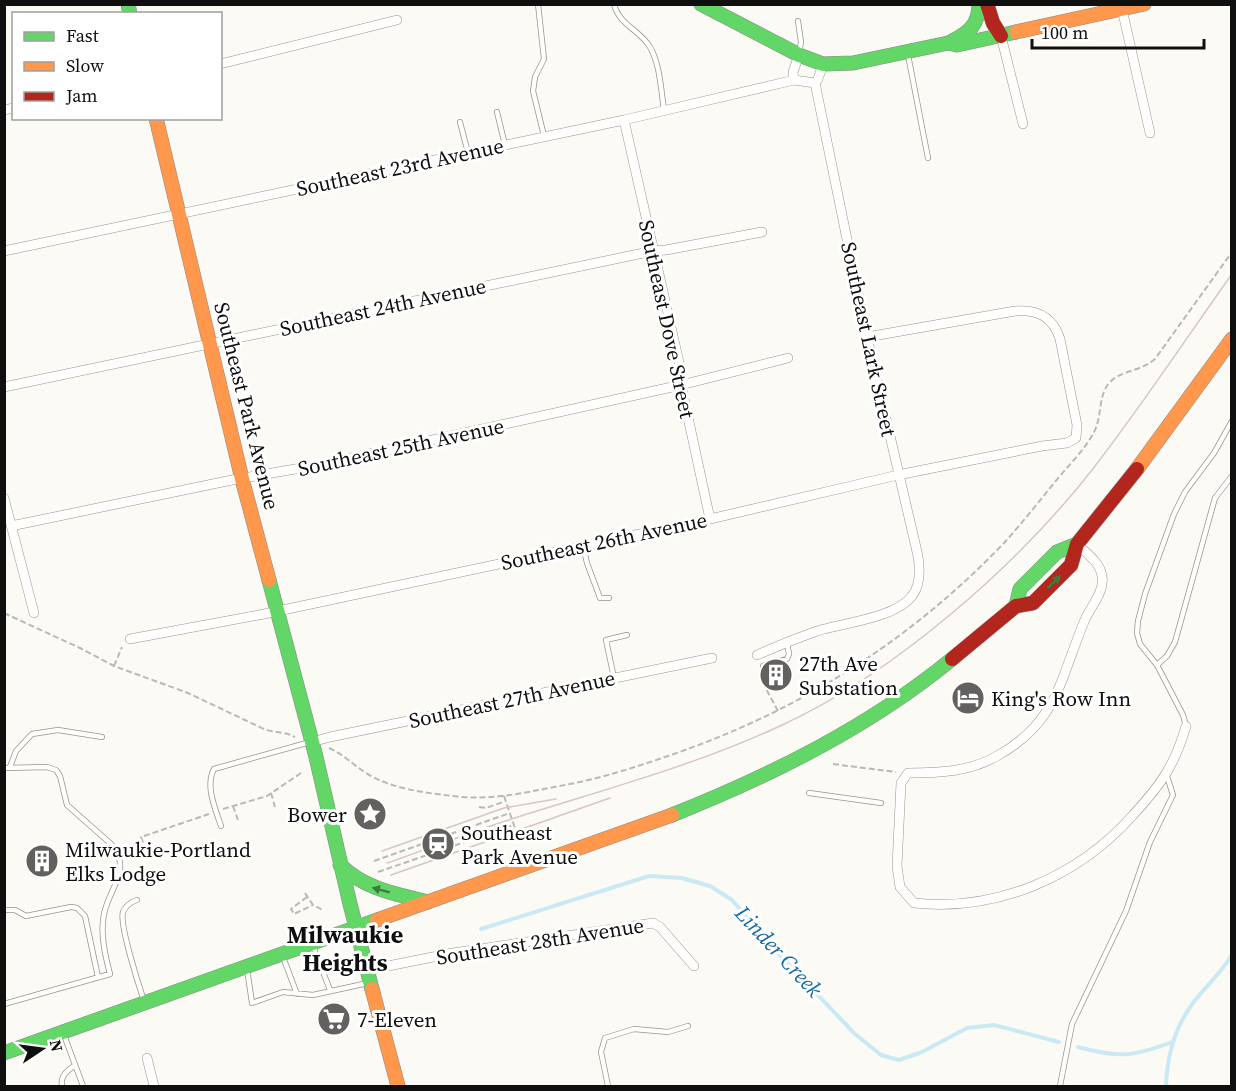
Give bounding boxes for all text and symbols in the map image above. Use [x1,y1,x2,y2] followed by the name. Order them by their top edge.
[12,12,222,120] legend
[1032,12,1204,50] scale bar
[1041,20,1088,45] text: 100 m
[66,23,99,48] text: Fast
[66,53,104,78] text: Slow
[65,83,98,108] text: Jam
[294,131,506,203] street label: Southeast 23rd Avenue
[632,217,702,421] street label: Southeast Dove Street
[834,239,904,439] street label: Southeast Lark Street
[277,271,489,343] street label: Southeast 24th Avenue
[207,299,287,513] street label: Southeast Park Avenue
[295,411,507,483] street label: Southeast 25th Avenue
[498,505,710,577] street label: Southeast 26th Avenue
[1046,575,1060,589] one-way arrow
[799,649,898,702] place label: 27th Ave Substation
[758,657,794,693] building icon: 27th Ave Substation
[406,663,618,735] street label: Southeast 27th Avenue
[950,680,986,716] hotel icon: King's Row Inn
[991,684,1132,713] place label: King's Row Inn
[352,796,388,832] place icon: Bower
[287,800,347,829] place label: Bower
[461,818,578,871] place label: Southeast Park Avenue
[420,826,456,862] station icon: Southeast Park Avenue
[65,835,251,888] place label: Milwaukie-Portland Elks Lodge
[24,843,60,879] building icon: Milwaukie-Portland Elks Lodge
[371,885,390,895] one-way arrow
[728,898,830,1004] water label: Linder Creek
[434,910,646,972] street label: Southeast 28th Avenue
[287,918,403,979] district label: Milwaukie Heights
[316,1001,352,1037] supermarket icon: 7-Eleven
[357,1005,437,1034] place label: 7-Eleven
[12,1019,72,1079] north arrow
[45,1037,69,1054] text: N

